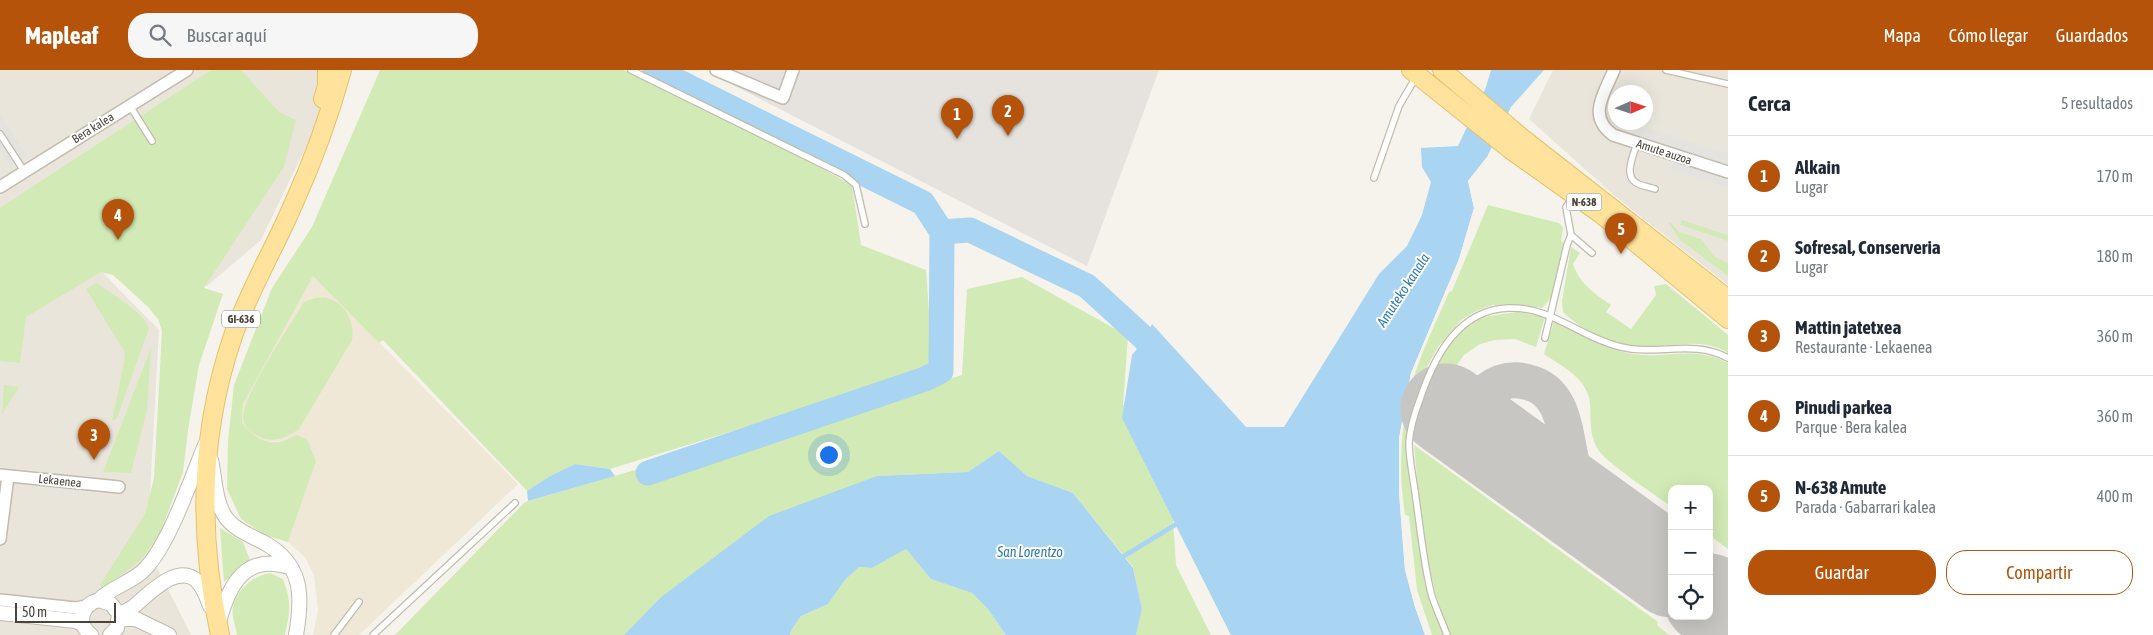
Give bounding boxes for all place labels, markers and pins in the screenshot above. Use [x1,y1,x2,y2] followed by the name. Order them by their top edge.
[992,95,1024,136] pin: 2
[941,98,973,139] pin: 1
[102,199,134,240] pin: 4
[1605,213,1637,254] pin: 5
[78,419,110,460] pin: 3

